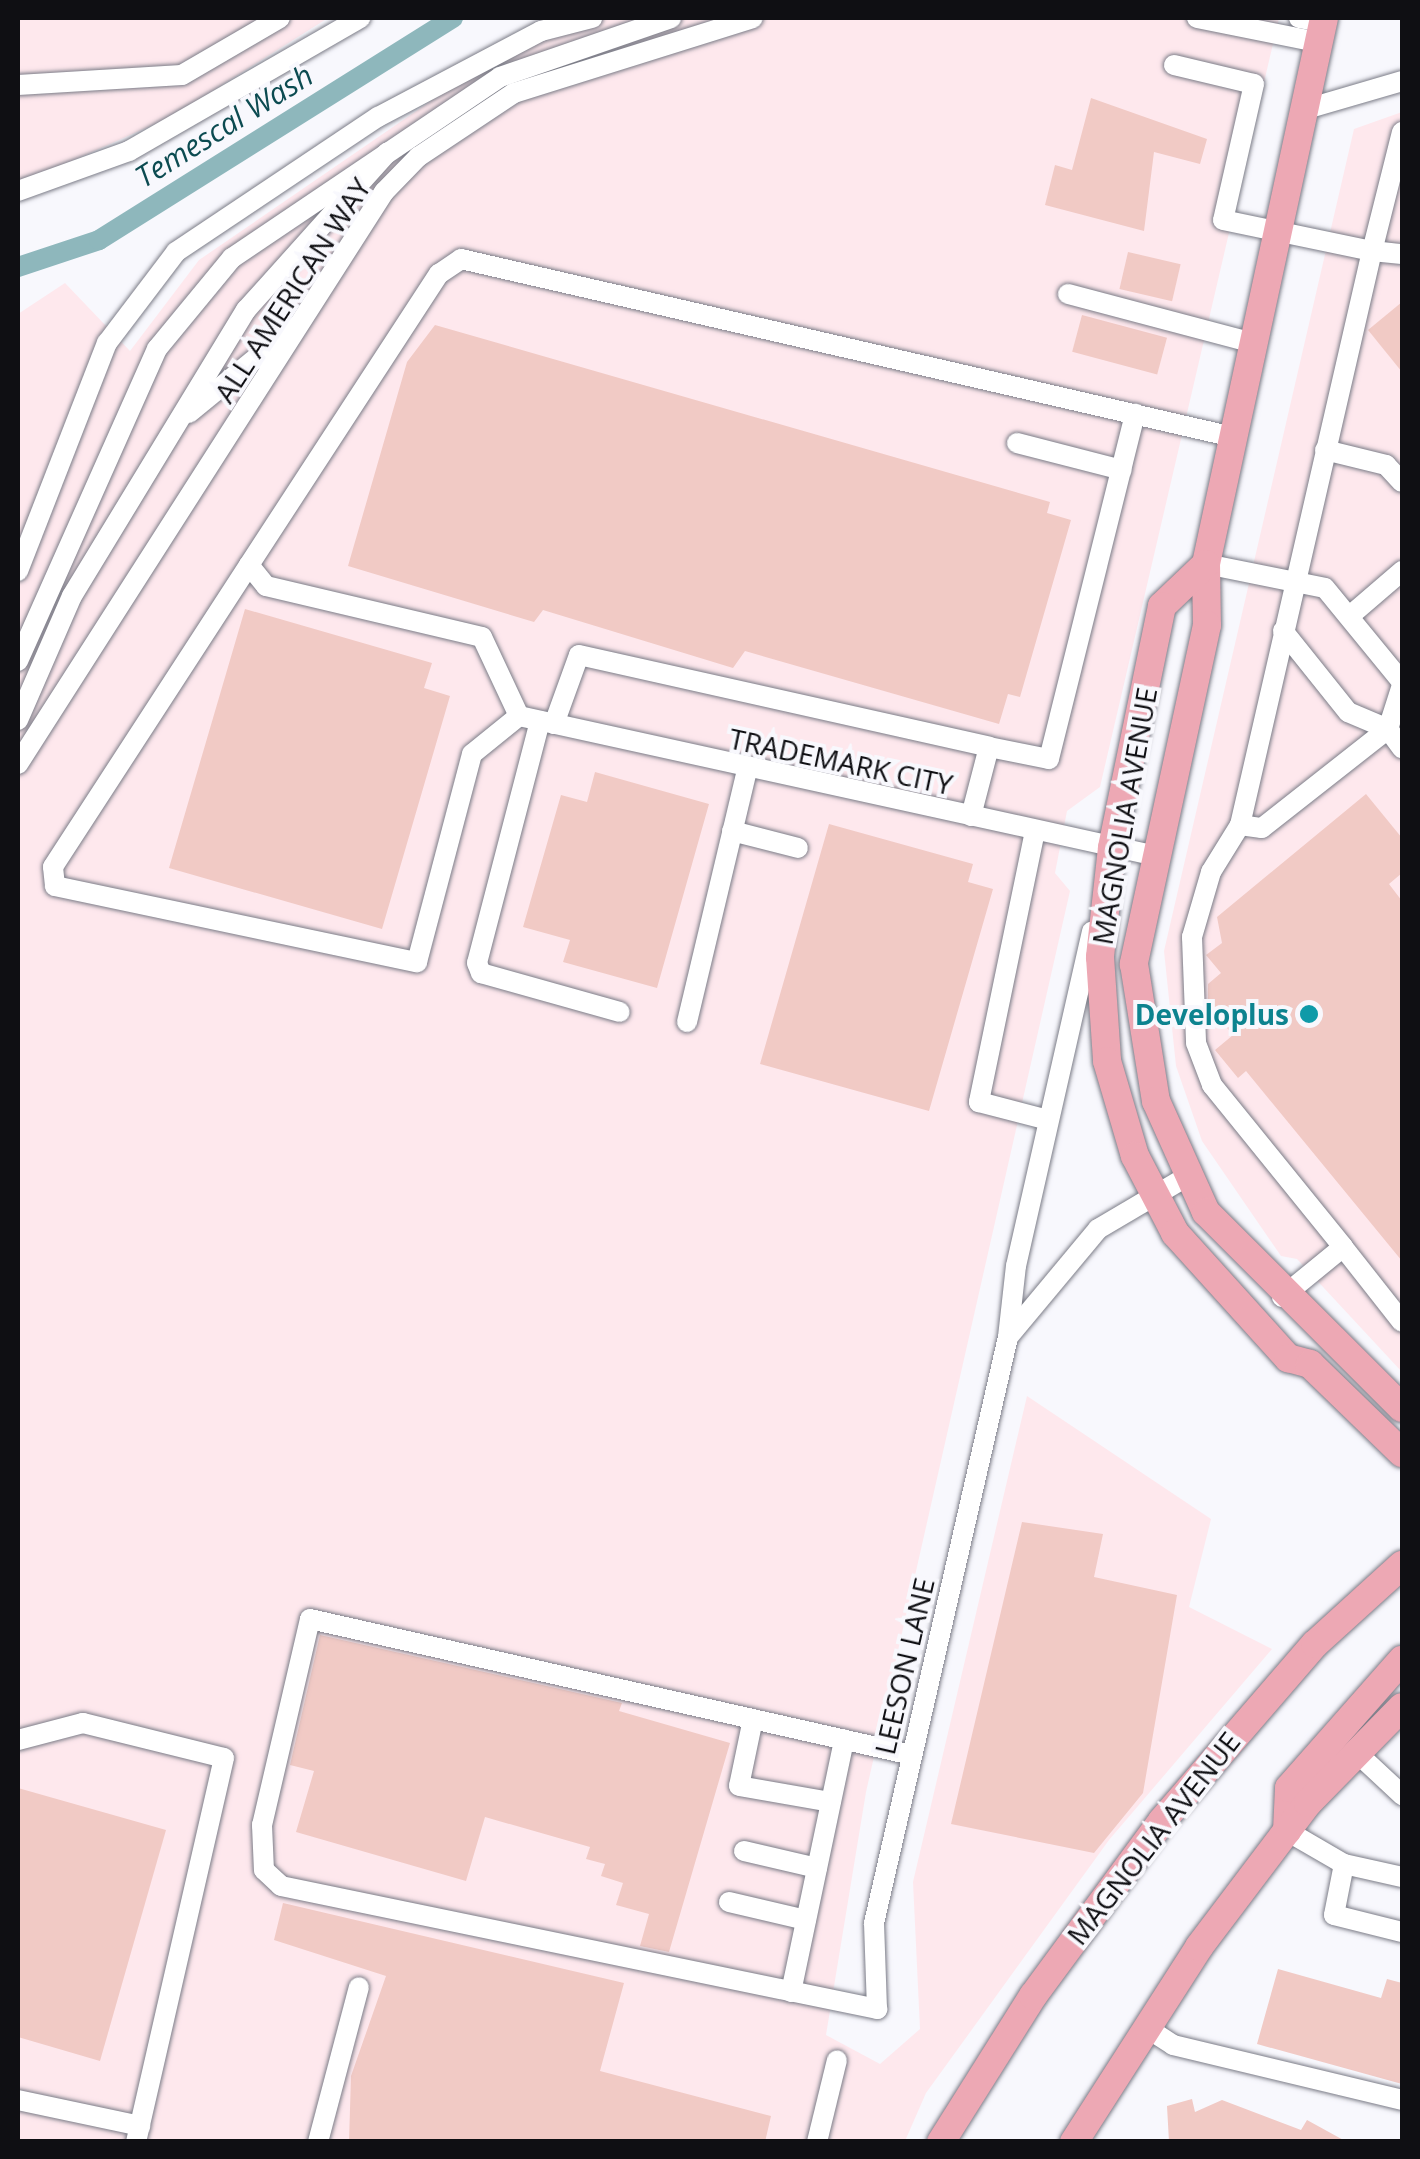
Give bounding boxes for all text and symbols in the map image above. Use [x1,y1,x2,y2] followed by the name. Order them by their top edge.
[129,57,319,195] water label: Temescal Wash
[207,172,377,408] street label: ALL AMERICAN WAY
[1085,685,1163,947] street label: MAGNOLIA AVENUE
[726,721,956,801] street label: TRADEMARK CITY
[1135,997,1289,1031] place label: Developlus
[1298,1003,1320,1025] marker: Developlus
[867,1574,941,1758] street label: LEESON LANE
[1060,1725,1246,1951] street label: MAGNOLIA AVENUE

